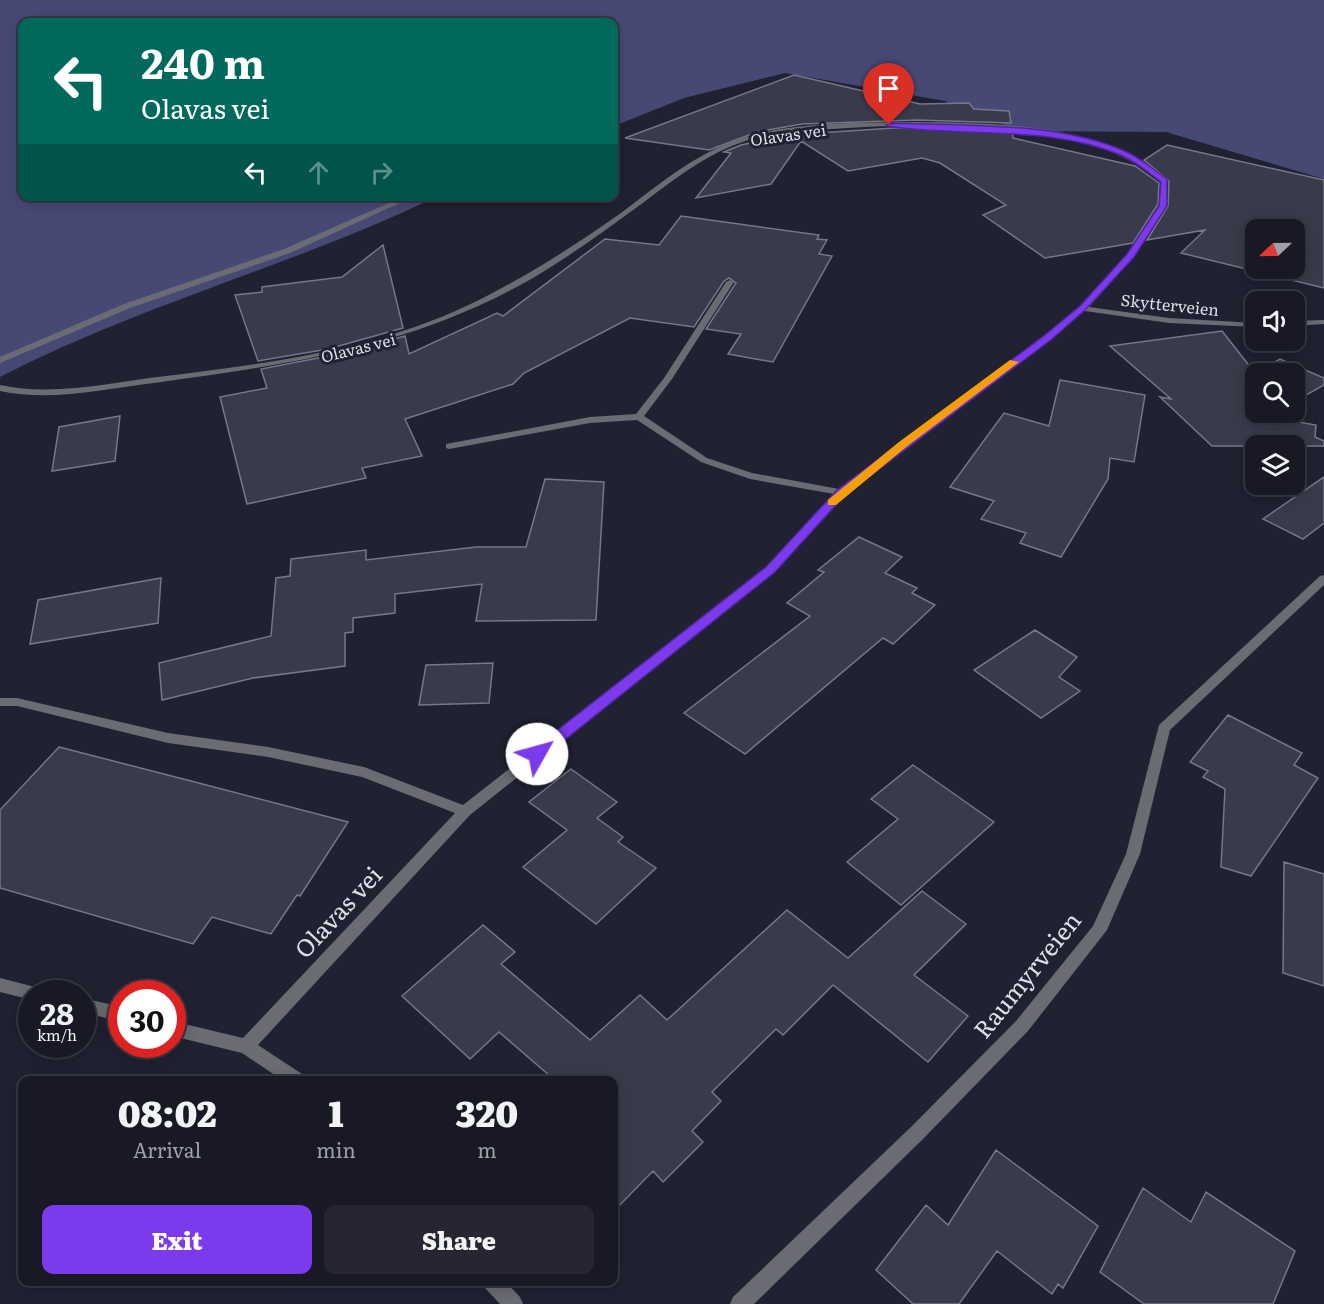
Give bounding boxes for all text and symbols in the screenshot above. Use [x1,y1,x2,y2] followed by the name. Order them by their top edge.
[141,30,265,92] text: 240 m
[42,42,120,120] icon: left
[863,63,914,125] pin
[872,72,905,105] icon: arrive
[141,87,270,127] text: Olavas vei
[749,117,827,151] street label: Olavas vei
[239,156,272,189] icon: left
[302,156,335,189] icon: ahead
[365,156,398,189] icon: right
[1245,219,1305,279] north arrow
[1245,219,1305,495] map controls
[1120,287,1221,321] street label: Skytterveien
[1245,291,1305,351] button: sound
[318,326,398,368] street label: Olavas vei
[1245,363,1305,423] button: search
[1245,435,1305,495] button: layers
[505,722,569,786] position arrow
[285,857,389,965] street label: Olavas vei
[964,903,1088,1045] street label: Raumyrveien
[108,980,186,1058] speed limit sign: 30
[40,990,74,1034] text: 28
[37,1023,77,1046] text: km/h
[118,1085,217,1138] text: 08:02
[328,1085,344,1138] text: 1
[455,1085,518,1138] text: 320
[133,1134,201,1164] text: Arrival
[316,1134,356,1164] text: min
[477,1134,497,1164] text: m
[42,1205,312,1274] button: Exit
[324,1205,594,1274] button: Share

